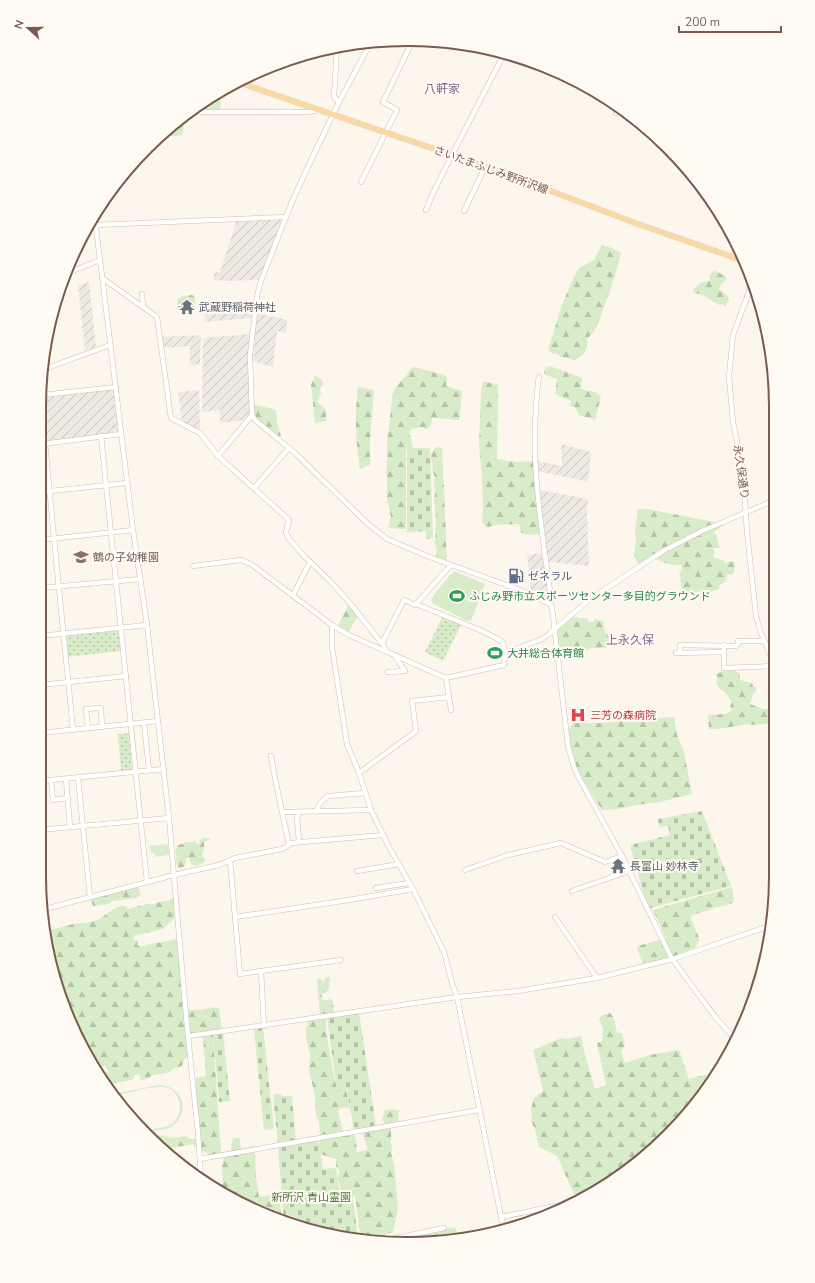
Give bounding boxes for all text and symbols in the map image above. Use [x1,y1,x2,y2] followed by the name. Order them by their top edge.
[8,8,48,48] north arrow
[679,8,781,34] scale bar
[685,14,720,30] text: 200 m
[11,18,28,31] text: N
[424,81,460,97] district label: 八軒家
[432,142,550,198] street label: さいたまふじみ野所沢線
[178,298,196,316] temple icon: 武蔵野稲荷神社
[199,300,276,315] place label: 武蔵野稲荷神社
[730,444,752,500] street label: 永久保通り
[72,548,90,566] school or university icon: 鶴の子幼稚園
[93,550,159,565] place label: 鶴の子幼稚園
[507,567,525,585] fuel station icon: ゼネラル
[528,569,572,584] place label: ゼネラル
[448,587,466,605] sports icon: ふじみ野市⽴スポーツセンター多⽬的グラウンド
[469,589,711,604] place label: ふじみ野市⽴スポーツセンター多⽬的グラウンド
[606,632,654,648] district label: 上永久保
[486,644,504,662] sports icon: 大井総合体育館
[507,646,584,661] place label: 大井総合体育館
[569,706,587,724] hospital icon: 三芳の森病院
[590,708,656,723] place label: 三芳の森病院
[609,857,627,875] temple icon: 長富山 妙林寺
[630,859,699,874] place label: 長富山 妙林寺
[271,1190,351,1205] park label: 新所沢 青山霊園

